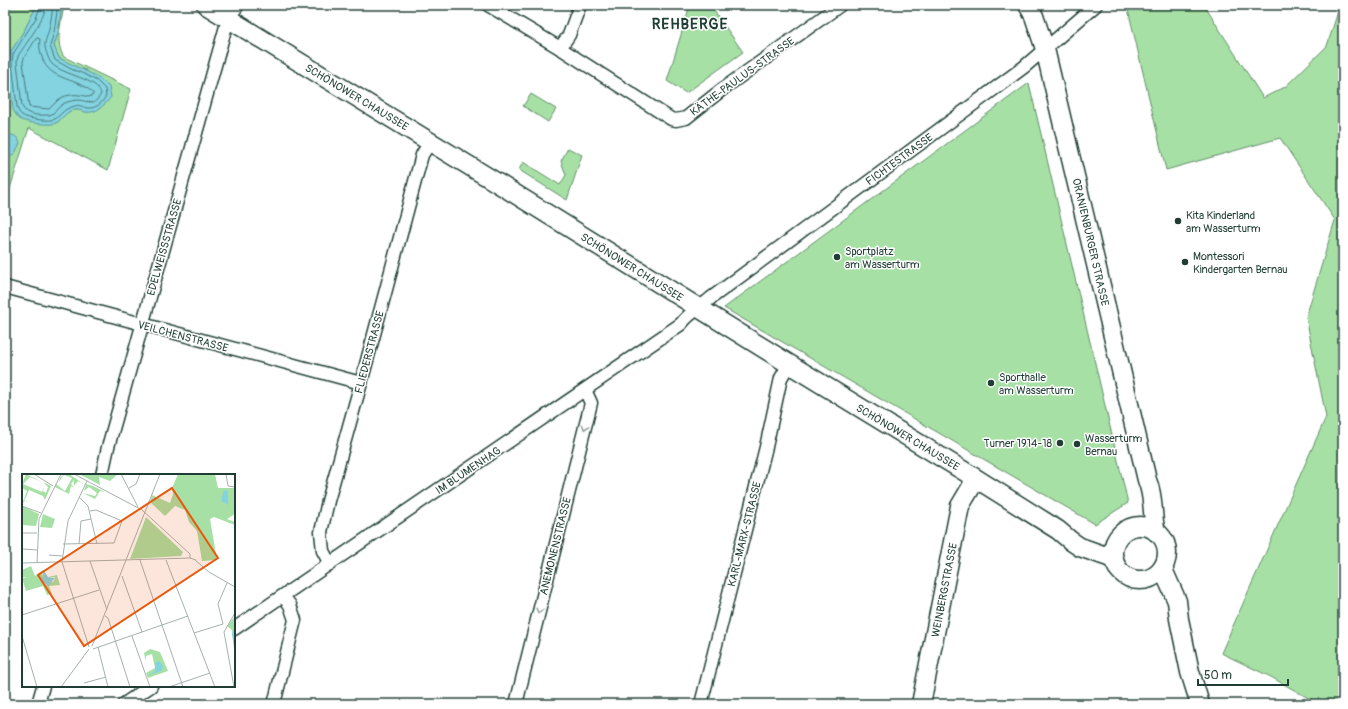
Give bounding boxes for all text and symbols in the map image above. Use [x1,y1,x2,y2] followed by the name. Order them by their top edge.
[652,15,728,34] district label: REHBERGE
[688,34,797,119] street label: KÄTHE-PAULUS-STRASSE
[303,61,411,134] street label: SCHÖNOWER CHAUSSEE
[863,131,936,188] street label: FICHTESTRASSE
[1069,177,1112,307] street label: ORANIENBURGER STRASSE
[144,197,185,297] street label: EDELWEISSSTRASSE
[1186,209,1261,235] place label: Kita Kinderland am Wasserturm
[1173,216,1183,226] marker: Kita Kinderland am Wasserturm
[578,231,686,304] street label: SCHÖNOWER CHAUSSEE
[845,245,920,271] place label: Sportplatz am Wasserturm
[1193,250,1288,276] place label: Montessori Kindergarten Bernau
[832,252,842,262] marker: Sportplatz am Wasserturm
[1180,257,1190,267] marker: Montessori Kindergarten Bernau
[352,309,387,395] street label: FLIEDERSTRASSE
[136,318,230,355] street label: VEILCHENSTRASSE
[999,371,1074,397] place label: Sporthalle am Wasserturm
[986,378,996,388] marker: Sporthalle am Wasserturm
[854,401,962,474] street label: SCHÖNOWER CHAUSSEE
[582,424,590,430] one-way arrow
[1085,432,1143,458] place label: Wasserturm Bernau
[984,437,1052,450] place label: Turner 1914-18
[1055,438,1065,448] marker: Turner 1914-18
[1072,439,1082,449] marker: Wasserturm Bernau
[433,444,503,497] street label: IM BLUMENHAG
[22,474,235,687] inset map
[725,480,764,588] street label: KARL-MARX-STRASSE
[537,495,574,596] street label: ANEMONENSTRASSE
[929,542,960,638] street label: WEINBERGSTRASSE
[535,607,544,614] one-way arrow
[1198,661,1288,687] scale bar
[1204,668,1232,683] text: 50 m

